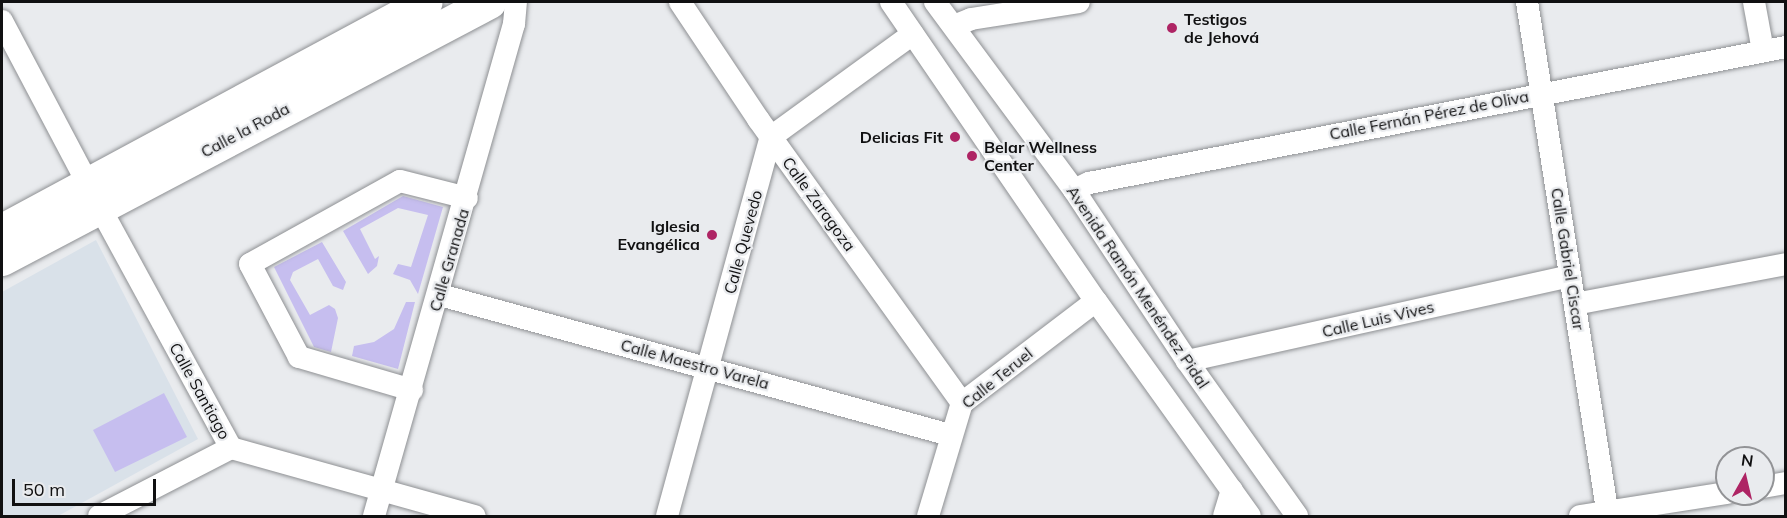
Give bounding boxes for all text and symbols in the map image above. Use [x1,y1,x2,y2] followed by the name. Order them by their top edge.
[1184,9,1259,47] place label: Testigos de Jehová
[1165,21,1179,35] marker: Testigos de Jehová
[1328,86,1530,144] street label: Calle Fernán Pérez de Oliva
[197,99,293,161] street label: Calle la Roda
[860,127,943,147] place label: Delicias Fit
[948,130,962,144] marker: Delicias Fit
[984,137,1097,175] place label: Belar Wellness Center
[965,149,979,163] marker: Belar Wellness Center
[778,153,860,255] street label: Calle Zaragoza
[1063,182,1213,392] street label: Avenida Ramón Menéndez Pidal
[1547,186,1589,332] street label: Calle Gabriel Ciscar
[720,188,766,296] street label: Calle Quevedo
[425,206,473,314] street label: Calle Granada
[617,216,700,254] place label: Iglesia Evangélica
[705,228,719,242] marker: Iglesia Evangélica
[1320,297,1436,341] street label: Calle Luis Vives
[619,335,771,393] street label: Calle Maestro Varela
[166,339,234,443] street label: Calle Santiago
[958,344,1036,412] street label: Calle Teruel
[1715,446,1775,506] north arrow
[1740,449,1755,471] text: N
[15,467,159,505] scale bar
[23,478,65,501] text: 50 m

